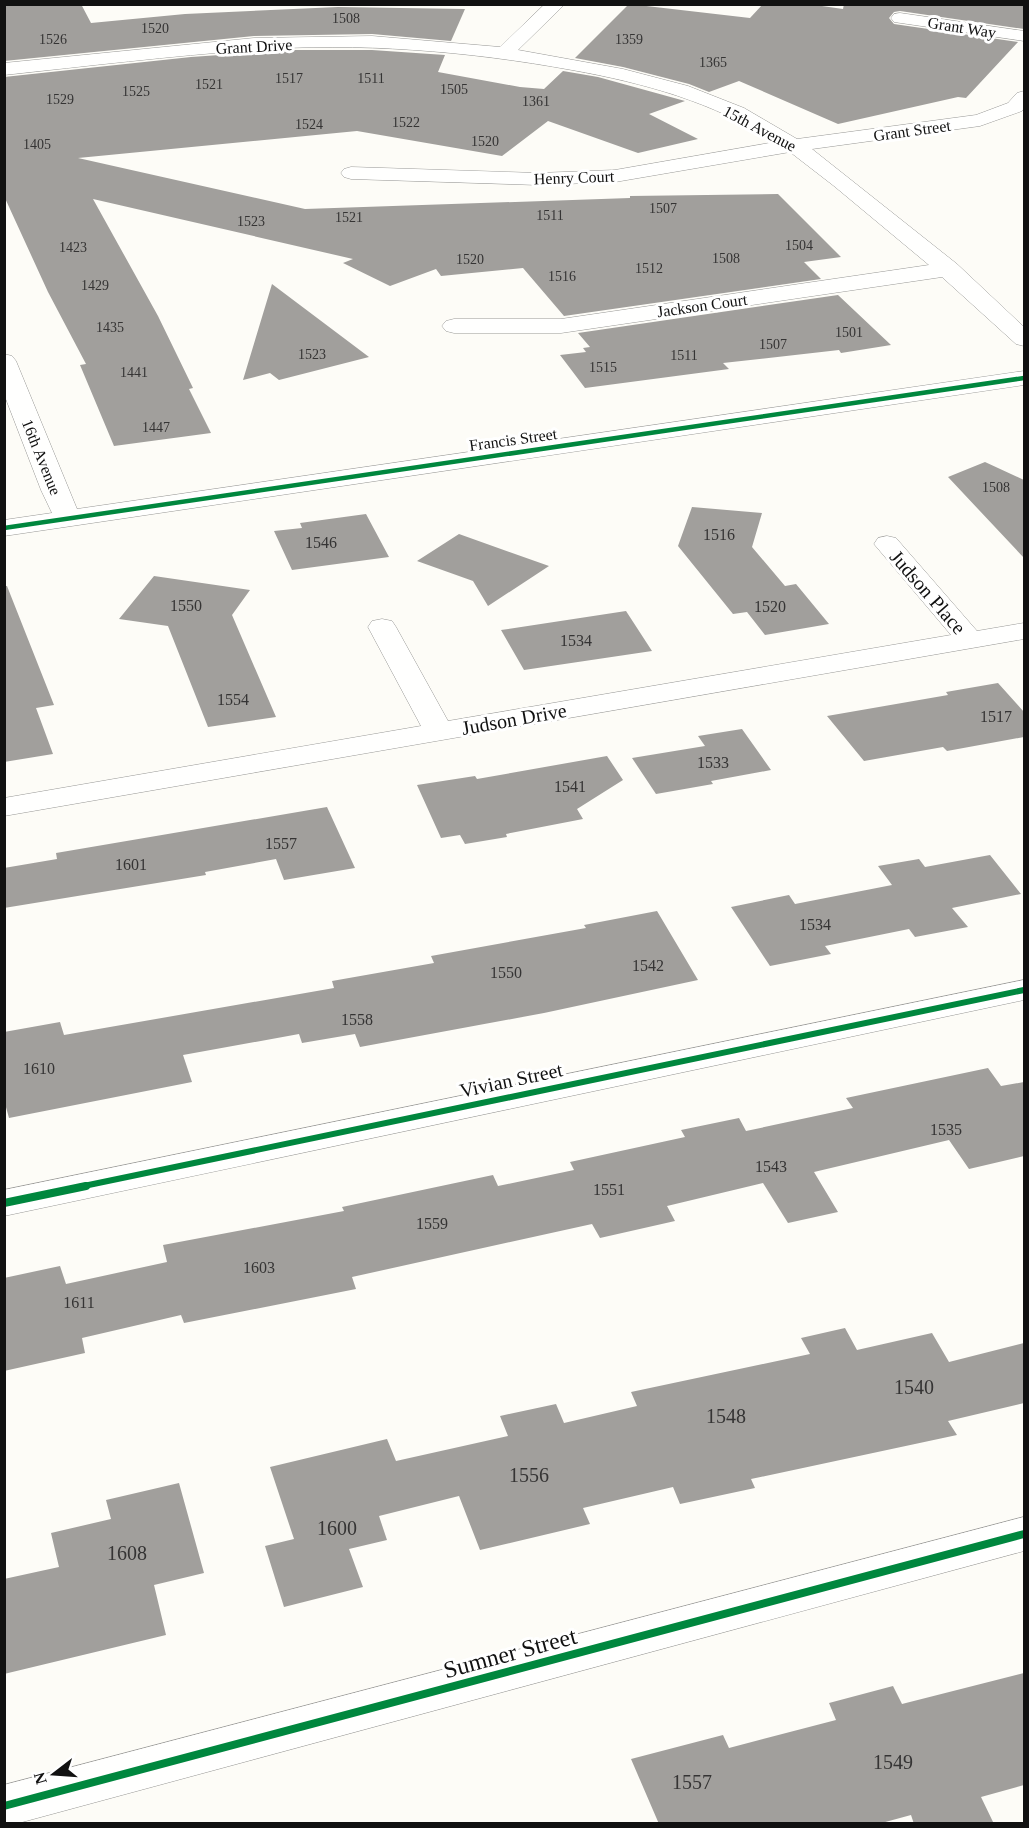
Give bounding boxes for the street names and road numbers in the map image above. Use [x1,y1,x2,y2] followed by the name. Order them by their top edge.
[926,14,997,42] street label: Grant Way
[215,36,293,57] street label: Grant Drive
[720,102,799,155] street label: 15th Avenue
[872,117,952,144] street label: Grant Street
[534,168,615,188] street label: Henry Court
[656,291,749,320] street label: Jackson Court
[19,417,64,498] street label: 16th Avenue
[468,425,559,454] street label: Francis Street
[886,546,970,639] street label: Judson Place
[460,699,568,739] street label: Judson Drive
[457,1058,565,1102] street label: Vivian Street
[441,1623,580,1683] street label: Sumner Street

